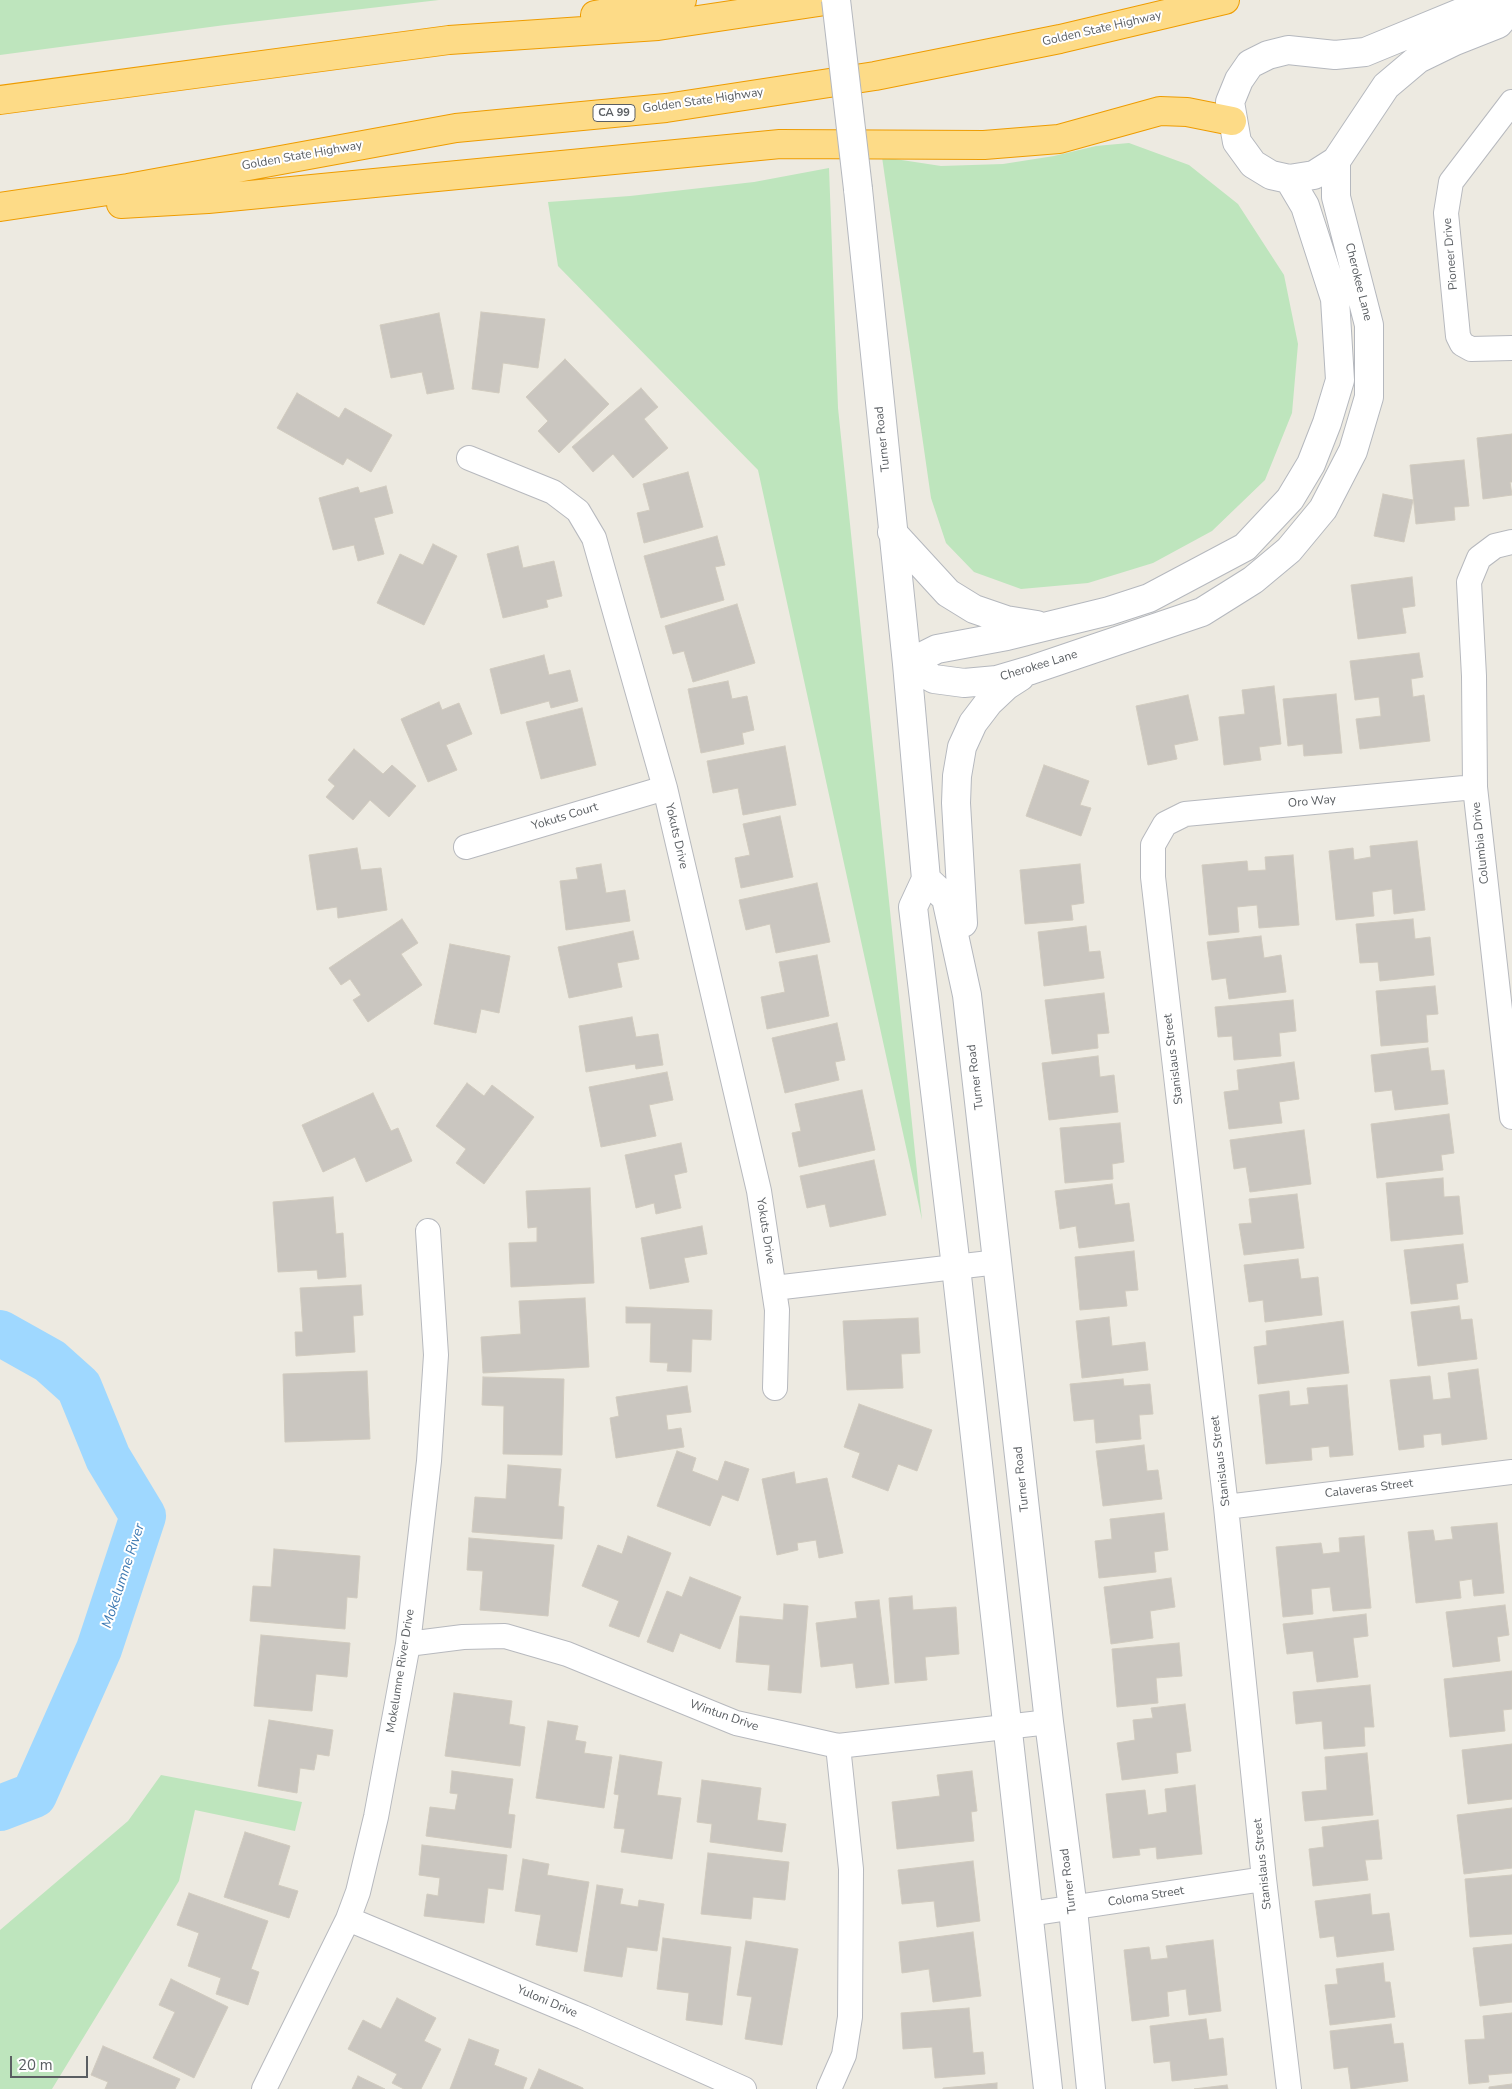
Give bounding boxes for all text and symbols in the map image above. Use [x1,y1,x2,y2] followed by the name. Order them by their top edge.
[1041,8,1163,50] street label: Golden State Highway
[642,85,764,117] street label: Golden State Highway
[593,105,635,122] road number: CA 99
[241,138,363,174] street label: Golden State Highway
[1441,217,1461,291] street label: Pioneer Drive
[1341,241,1375,323] street label: Cherokee Lane
[872,405,894,473] street label: Turner Road
[999,647,1079,685] street label: Cherokee Lane
[1287,793,1337,811] street label: Oro Way
[530,800,600,834] street label: Yokuts Court
[1470,801,1492,885] street label: Columbia Drive
[661,802,691,870] street label: Yokuts Drive
[1161,1013,1187,1105] street label: Stanislaus Street
[965,1043,987,1111] street label: Turner Road
[753,1197,777,1265] street label: Yokuts Drive
[1208,1415,1234,1507] street label: Stanislaus Street
[1011,1445,1033,1513] street label: Turner Road
[1324,1476,1414,1502] street label: Calaveras Street
[99,1521,149,1631] water label: Mokelumne River
[384,1608,418,1734] street label: Mokelumne River Drive
[688,1697,760,1735] street label: Wintun Drive
[1251,1818,1275,1910] street label: Stanislaus Street
[1058,1847,1080,1915] street label: Turner Road
[1107,1884,1185,1910] street label: Coloma Street
[515,1983,579,2021] street label: Yuloni Drive
[12,2046,90,2078] scale bar
[18,2055,53,2075] text: 20 m

